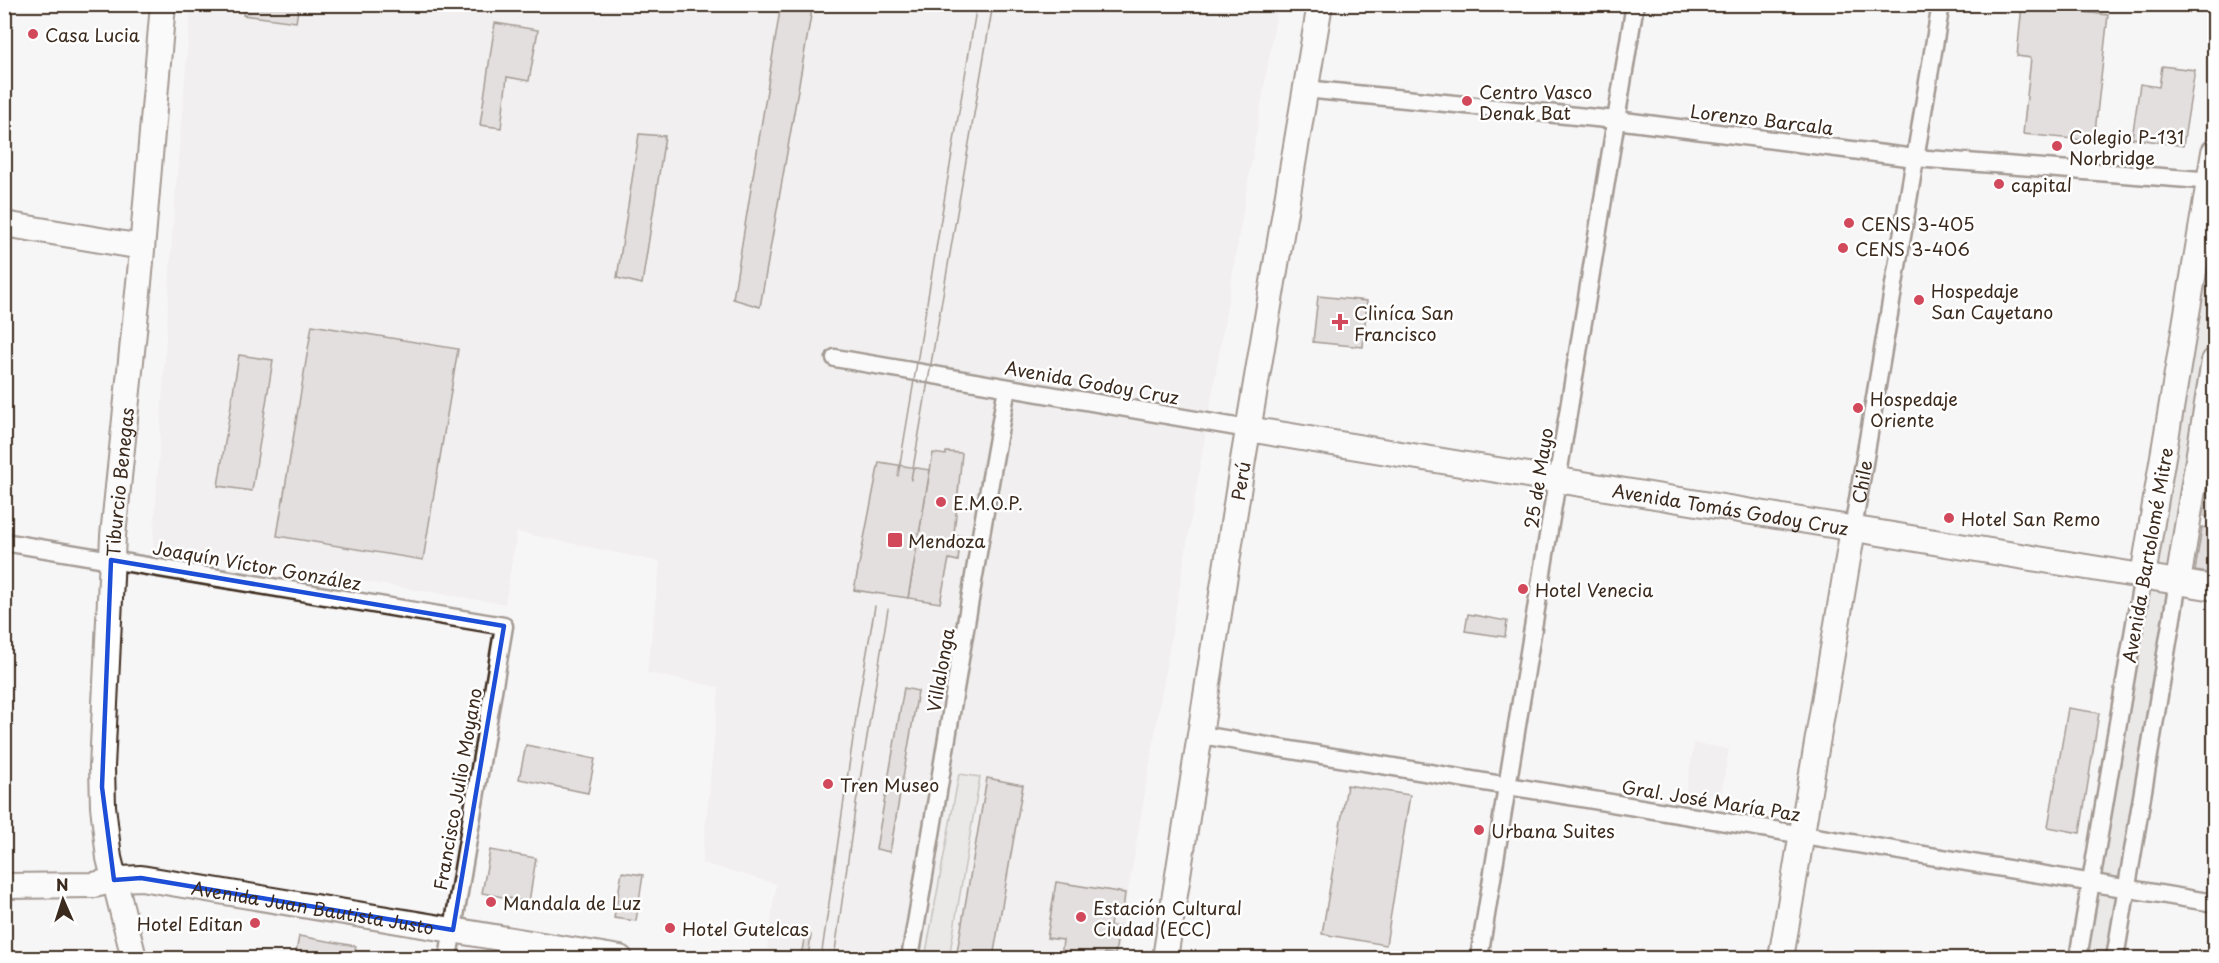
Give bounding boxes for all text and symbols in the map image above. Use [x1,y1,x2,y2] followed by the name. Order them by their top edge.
[45,21,140,48] place label: Casa Lucia
[26,27,40,41] marker: Casa Lucia
[1479,78,1592,126] place label: Centro Vasco Denak Bat
[1460,94,1474,108] marker: Centro Vasco Denak Bat
[1689,97,1836,141] street label: Lorenzo Barcala
[2069,123,2184,171] place label: Colegio P-131 Norbridge
[2050,139,2064,153] marker: Colegio P-131 Norbridge
[2011,171,2072,198] place label: capital
[1992,177,2006,191] marker: capital
[1861,210,1975,237] place label: CENS 3-405
[1842,216,1856,230] marker: CENS 3-405
[1855,235,1970,262] place label: CENS 3-406
[1836,241,1850,255] marker: CENS 3-406
[1931,277,2053,325] place label: Hospedaje San Cayetano
[1912,293,1926,307] marker: Hospedaje San Cayetano
[1354,299,1454,347] place label: Cliníca San Francisco
[1331,313,1349,331] marker: Cliníca San Francisco
[1003,353,1182,411] street label: Avenida Godoy Cruz
[1870,385,1958,433] place label: Hospedaje Oriente
[1851,401,1865,415] marker: Hospedaje Oriente
[99,406,140,557] street label: Tiburcio Benegas
[1517,426,1559,530] street label: 25 de Mayo
[2115,445,2179,665] street label: Avenida Bartolomé Mitre
[1844,458,1878,506] street label: Chile
[1223,460,1256,502] street label: Perú
[1611,476,1851,541] street label: Avenida Tomás Godoy Cruz
[953,489,1023,516] place label: E.M.O.P.
[934,495,948,509] marker: E.M.O.P.
[1961,505,2100,532] place label: Hotel San Remo
[1942,511,1956,525] marker: Hotel San Remo
[908,527,986,554] place label: Mendoza
[886,531,904,549] marker: Mendoza
[151,533,364,597] street label: Joaquín Víctor González
[1535,576,1653,603] place label: Hotel Venecia
[1516,582,1530,596] marker: Hotel Venecia
[919,625,961,714] street label: Villalonga
[426,686,488,892] street label: Francisco Julio Moyano
[840,771,939,798] place label: Tren Museo
[1620,773,1803,828] street label: Gral. José María Paz
[821,777,835,791] marker: Tren Museo
[1491,817,1615,844] place label: Urbana Suites
[1472,823,1486,837] marker: Urbana Suites
[33,870,93,930] north arrow
[55,872,69,896] text: N
[190,873,436,940] street label: Avenida Juan Bautista Justo
[503,889,641,916] place label: Mandala de Luz
[1093,894,1242,942] place label: Estación Cultural Ciudad (ECC)
[484,895,498,909] marker: Mandala de Luz
[137,910,243,937] place label: Hotel Editan
[1074,910,1088,924] marker: Estación Cultural Ciudad (ECC)
[682,915,809,942] place label: Hotel Gutelcas
[248,916,262,930] marker: Hotel Editan
[663,921,677,935] marker: Hotel Gutelcas

